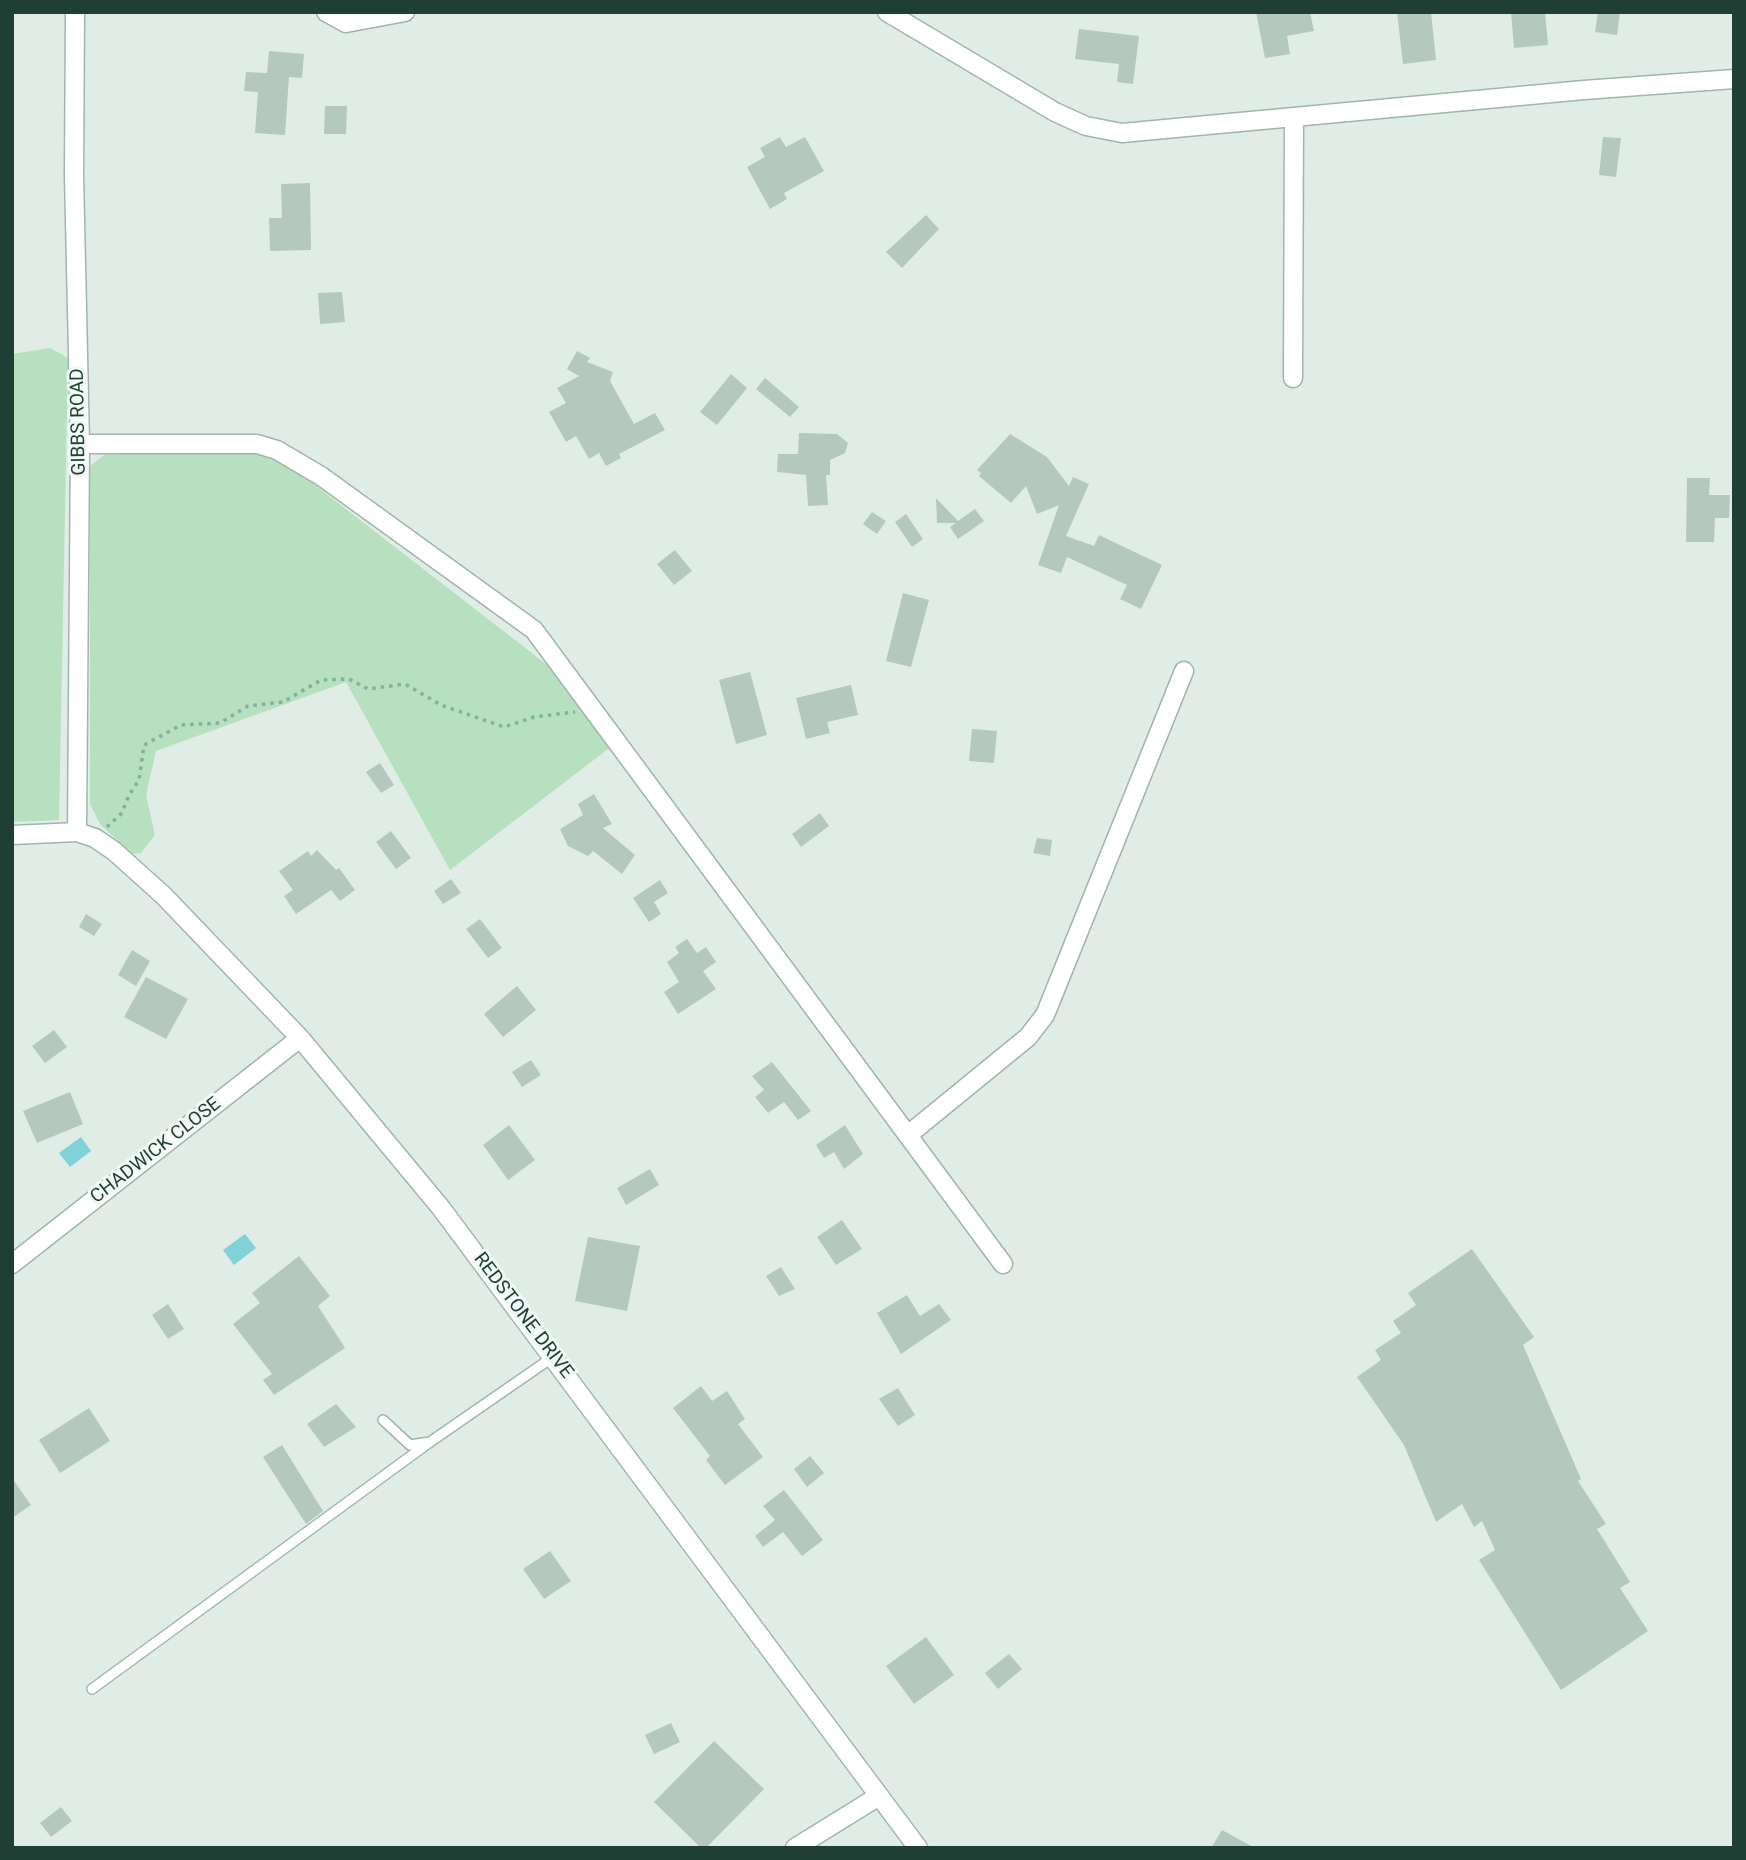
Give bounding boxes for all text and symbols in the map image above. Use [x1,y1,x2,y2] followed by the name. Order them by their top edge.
[67,368,91,476] street label: GIBBS ROAD
[86,1093,226,1209] street label: CHADWICK CLOSE
[468,1249,578,1383] street label: REDSTONE DRIVE

